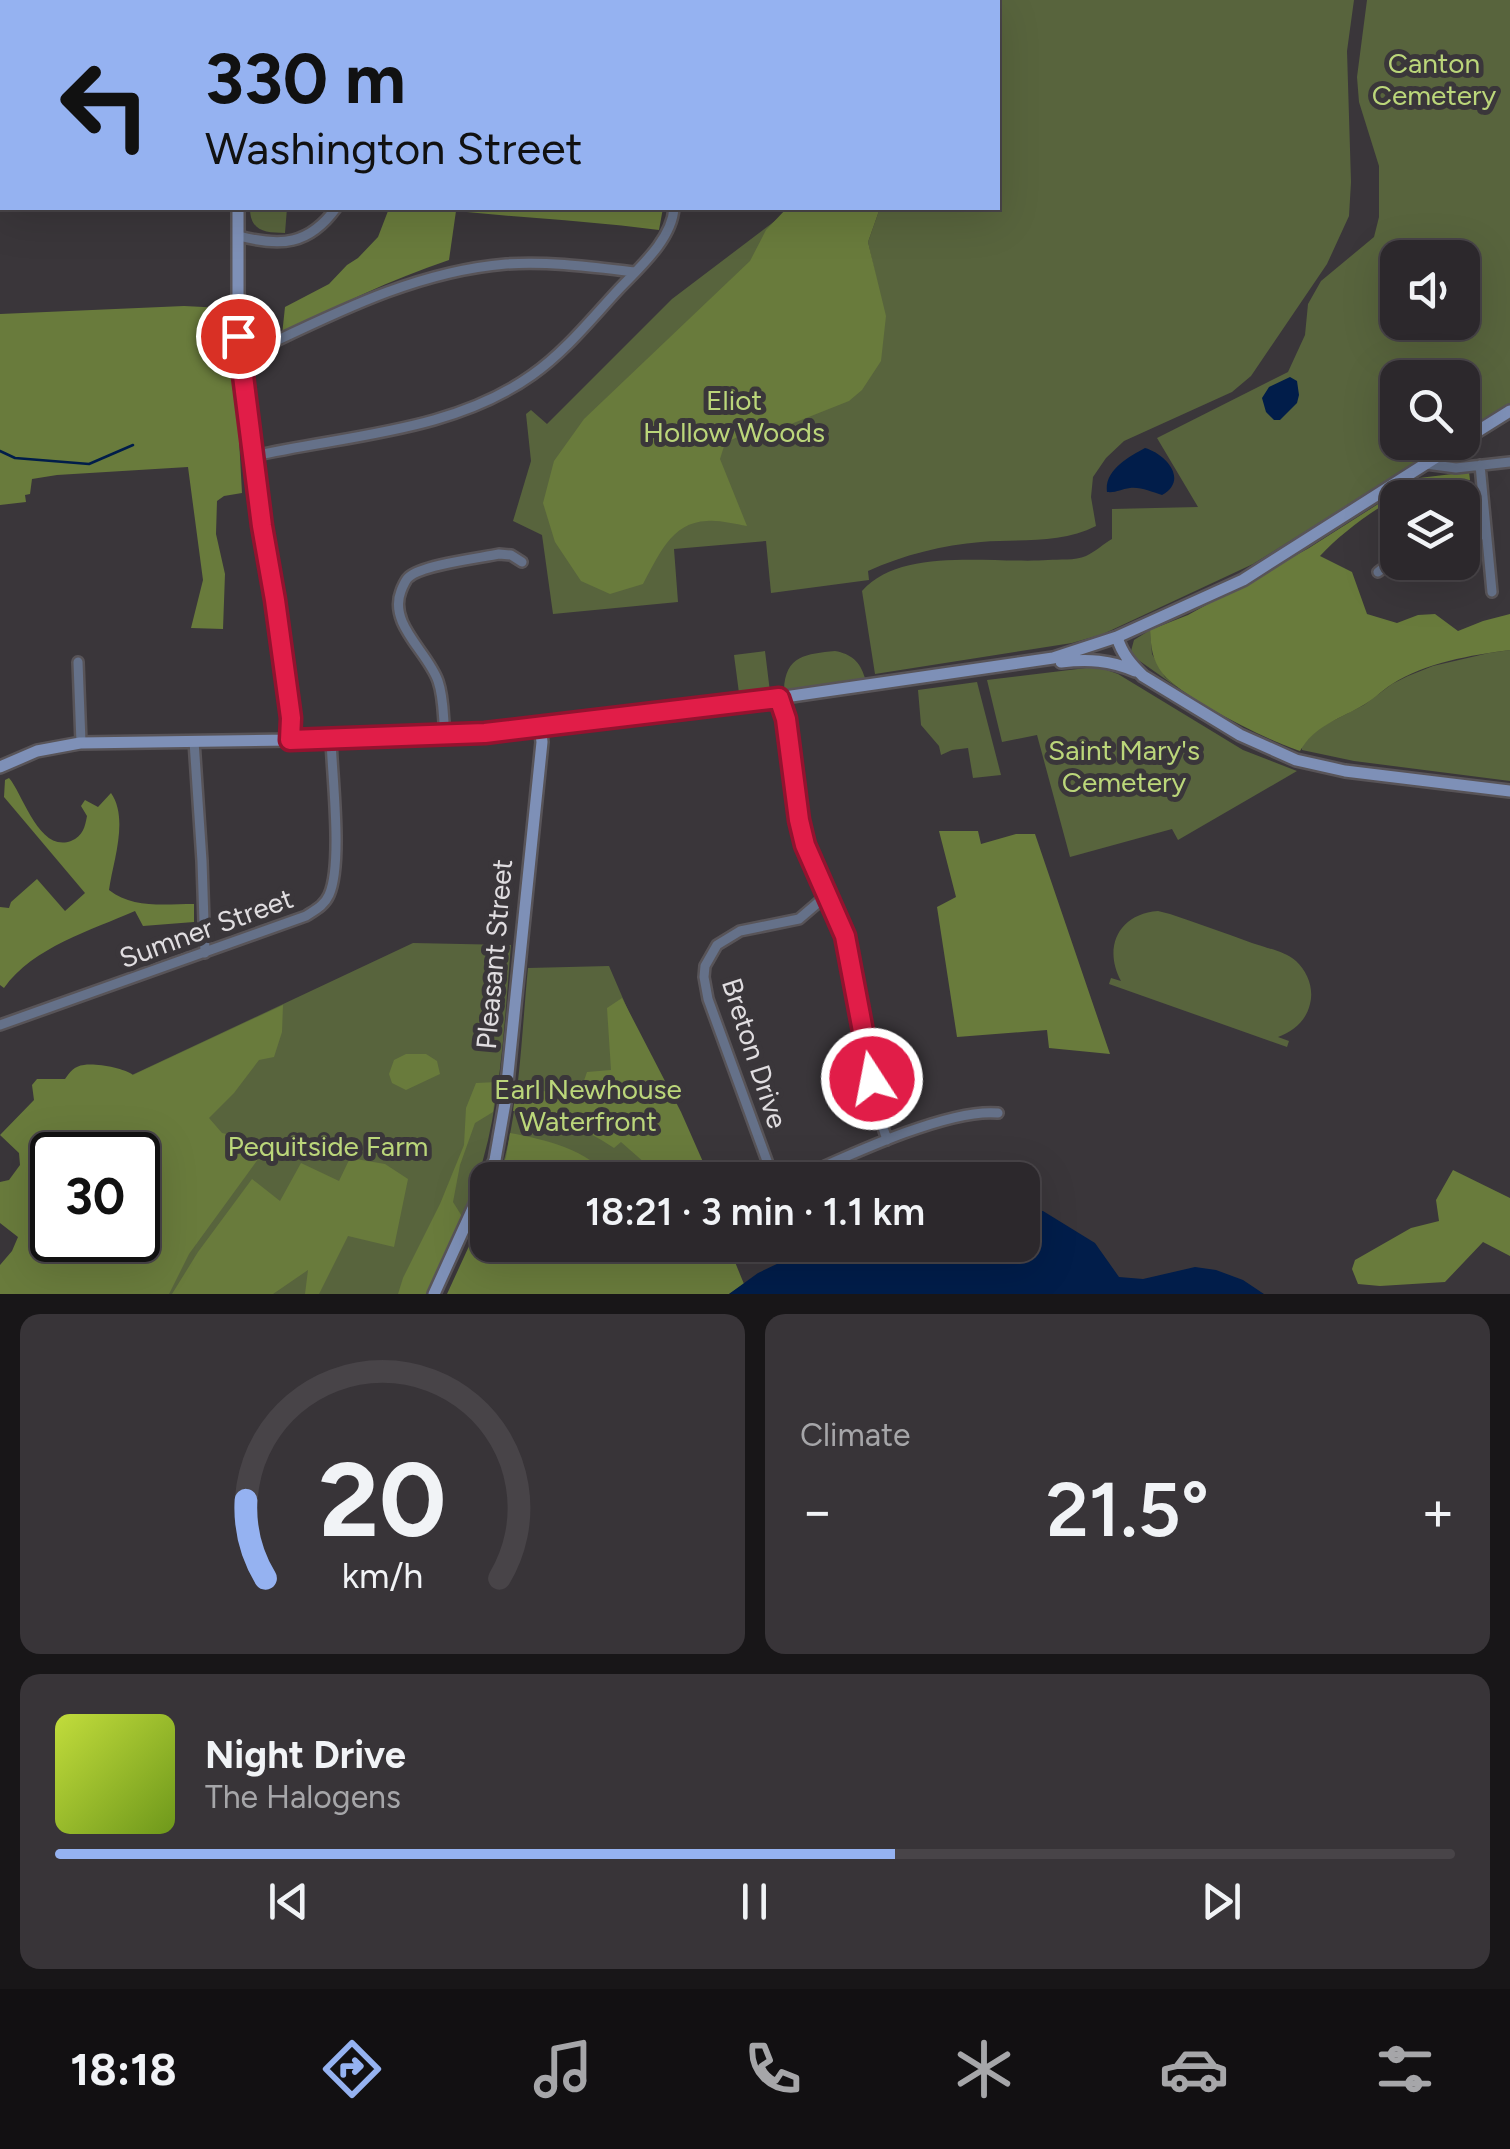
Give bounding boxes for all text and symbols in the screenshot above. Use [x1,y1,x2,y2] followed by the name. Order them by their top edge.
[205,36,406,121] text: 330 m
[40,40,170,170] icon: left
[1372,46,1497,112] park label: Canton Cemetery
[205,121,583,175] text: Washington Street
[1380,240,1480,580] map controls
[1380,240,1480,340] button: sound
[196,294,281,379] pin
[211,309,266,364] icon: arrive
[1380,360,1480,460] button: search
[643,383,825,449] park label: Eliot Hollow Woods
[1380,480,1480,580] button: layers
[1048,733,1200,799] park label: Saint Mary's Cemetery
[469,857,519,1051] street label: Pleasant Street
[115,881,297,975] street label: Sumner Street
[715,974,795,1132] street label: Breton Drive
[820,1027,924,1131] position arrow
[494,1072,682,1138] park label: Earl Newhouse Waterfront
[228,1129,428,1163] park label: Pequitside Farm
[30,1132,160,1262] speed limit sign: 30
[585,1189,925,1235] text: 18:21 · 3 min · 1.1 km
[800,1416,911,1454] text: Climate
[319,1437,446,1562] text: 20
[1046,1465,1209,1555] text: 21.5°
[800,1478,834,1544] text: −
[1421,1478,1455,1544] text: +
[342,1554,423,1597] text: km/h
[205,1732,406,1778] text: Night Drive
[205,1778,401,1816] text: The Halogens
[261,1874,316,1929] icon: previous
[727,1874,782,1929] icon: pause
[1194,1874,1249,1929] icon: next
[317,2034,387,2104] icon: directions
[528,2034,598,2104] icon: music
[738,2034,808,2104] icon: phone
[949,2034,1019,2104] icon: climate
[1159,2034,1229,2104] icon: car
[1370,2034,1440,2104] icon: filters
[70,2042,177,2096] text: 18:18

